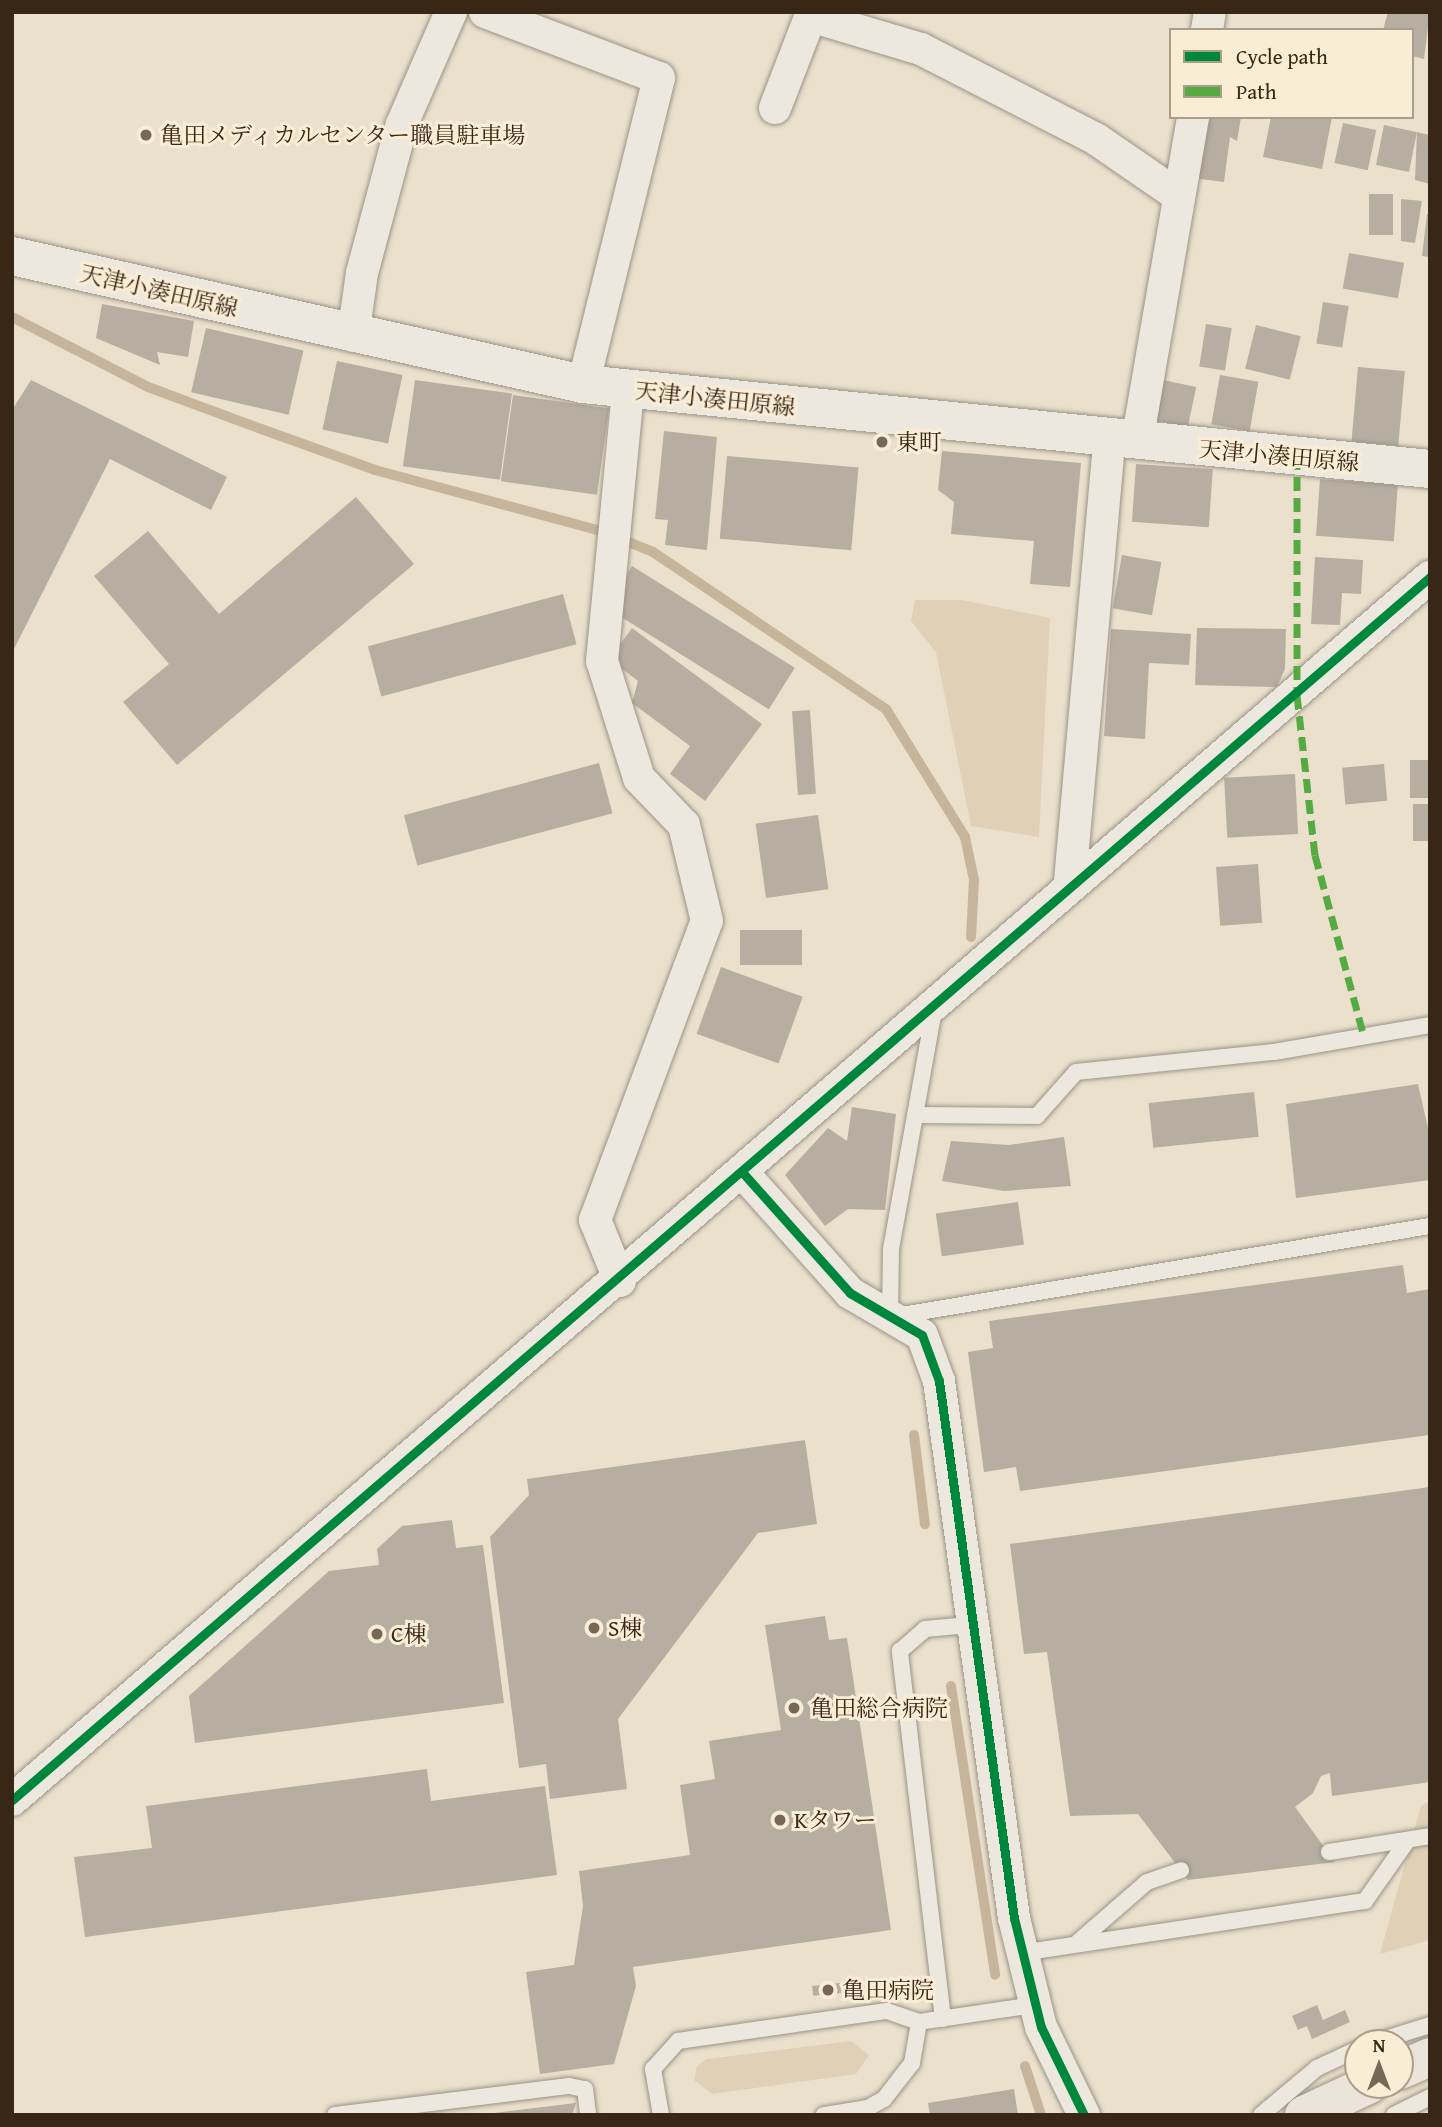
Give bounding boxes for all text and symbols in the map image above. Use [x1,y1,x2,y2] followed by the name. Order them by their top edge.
[1169,28,1414,119] legend
[1236,41,1328,72] text: Cycle path
[1236,76,1276,107] text: Path
[160,121,528,149] place label: 亀田メディカルセンター職員駐車場
[138,127,154,143] marker: 亀田メディカルセンター職員駐車場
[77,259,241,323] street label: 天津小湊田原線
[633,377,797,421] street label: 天津小湊田原線
[896,428,942,456] place label: 東町
[874,434,890,450] marker: 東町
[1198,435,1360,477] street label: 天津小湊田原線
[608,1614,642,1642] place label: S棟
[391,1620,426,1648] place label: C棟
[586,1620,602,1636] marker: S棟
[369,1626,385,1642] marker: C棟
[810,1694,948,1722] place label: 亀田総合病院
[784,1698,804,1718] marker: 亀田総合病院
[794,1806,877,1834] place label: Kタワー
[772,1812,788,1828] marker: Kタワー
[842,1976,934,2004] place label: 亀田病院
[820,1982,836,1998] marker: 亀田病院
[1344,2029,1414,2099] north arrow
[1373,2031,1385,2059] text: N

